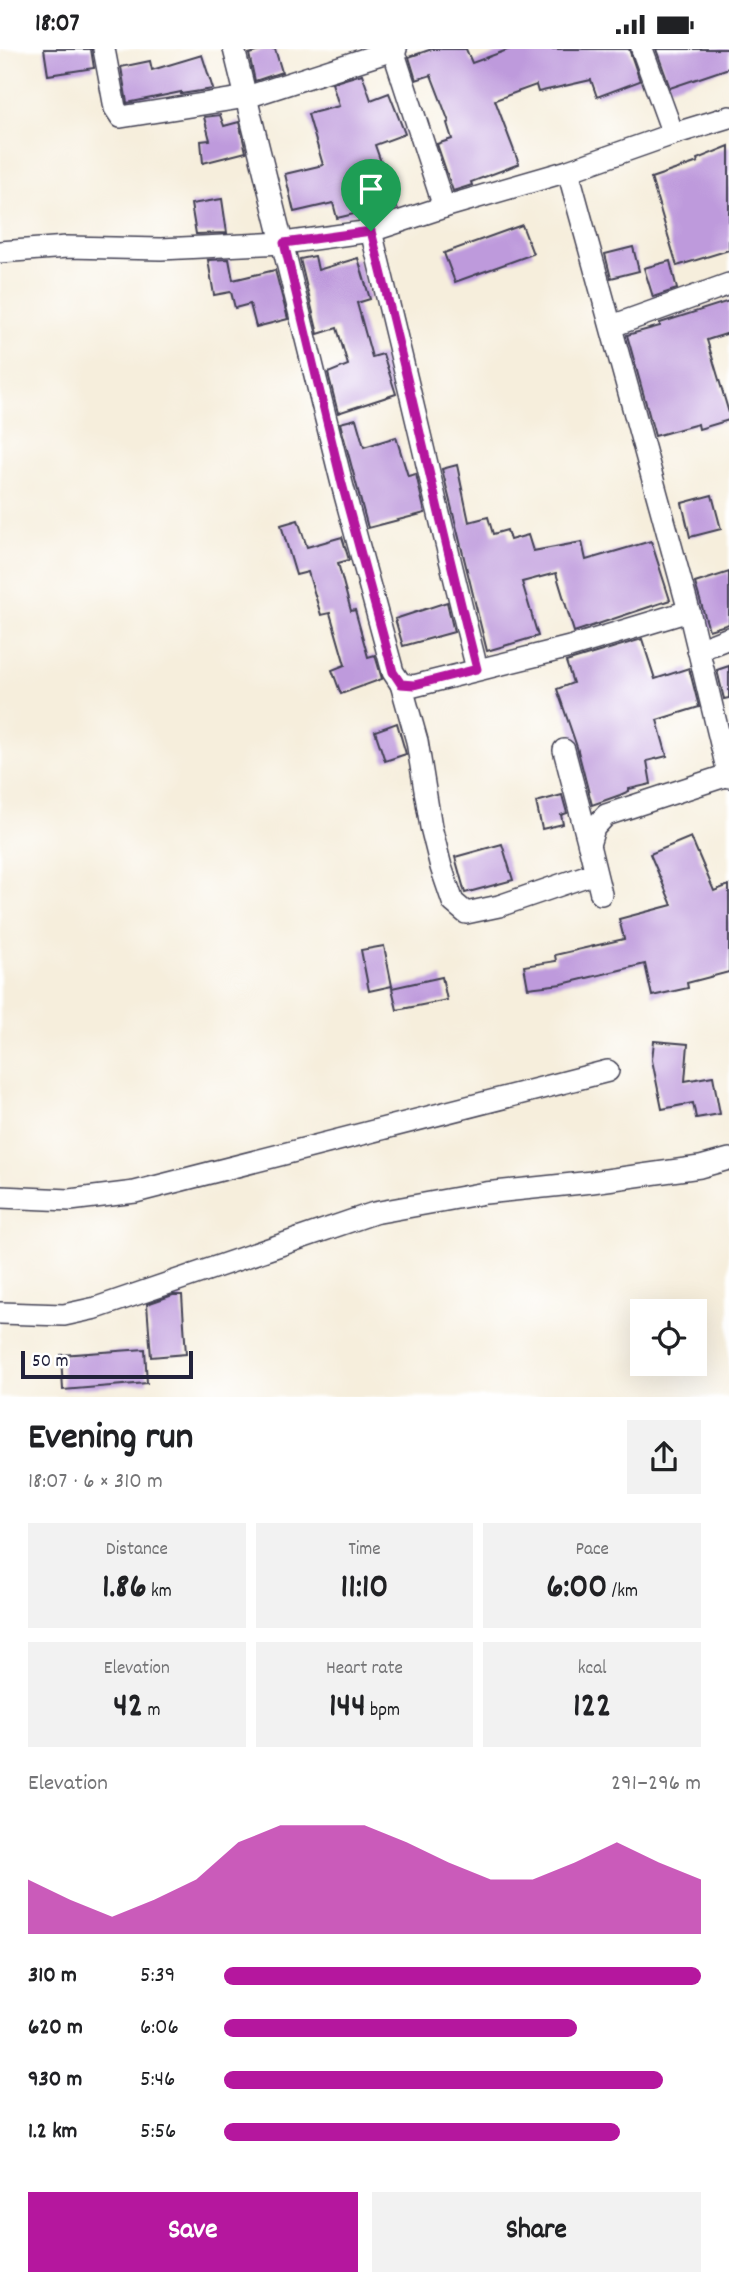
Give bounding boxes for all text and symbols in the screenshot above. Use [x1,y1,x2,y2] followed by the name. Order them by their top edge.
[35,6,80,43] text: 18:07
[341,159,401,231] pin
[352,170,390,208] icon: arrive
[630,1299,707,1376] map controls
[630,1299,707,1376] button: locate
[21,1348,192,1380] scale bar
[32,1349,69,1376] text: 50 m
[28,1412,193,1467] text: Evening run
[627,1420,701,1494] button: share
[28,1466,163,1499] text: 18:07 · 6 × 310 m
[106,1537,168,1564] text: Distance
[348,1537,381,1564] text: Time
[575,1537,609,1564] text: Pace
[102,1564,147,1614] text: 1.86
[341,1564,388,1614] text: 11:10
[546,1564,607,1614] text: 6:00
[147,1579,172,1606] text: km
[607,1579,638,1606] text: /km
[104,1656,170,1683] text: Elevation
[326,1656,403,1683] text: Heart rate
[578,1656,607,1683] text: kcal
[113,1683,143,1733] text: 42
[329,1683,366,1733] text: 144
[573,1683,611,1733] text: 122
[143,1698,160,1725] text: m
[366,1698,400,1725] text: bpm
[28,1768,108,1801] text: Elevation
[611,1768,701,1801] text: 291–296 m
[28,1960,77,1993] text: 310 m
[140,1960,175,1993] text: 5:39
[28,2012,83,2045] text: 620 m
[140,2012,179,2045] text: 6:06
[28,2064,82,2097] text: 930 m
[140,2064,175,2097] text: 5:46
[28,2116,77,2149] text: 1.2 km
[140,2116,176,2149] text: 5:56
[28,2192,358,2272] button: Save
[372,2192,701,2272] button: Share

